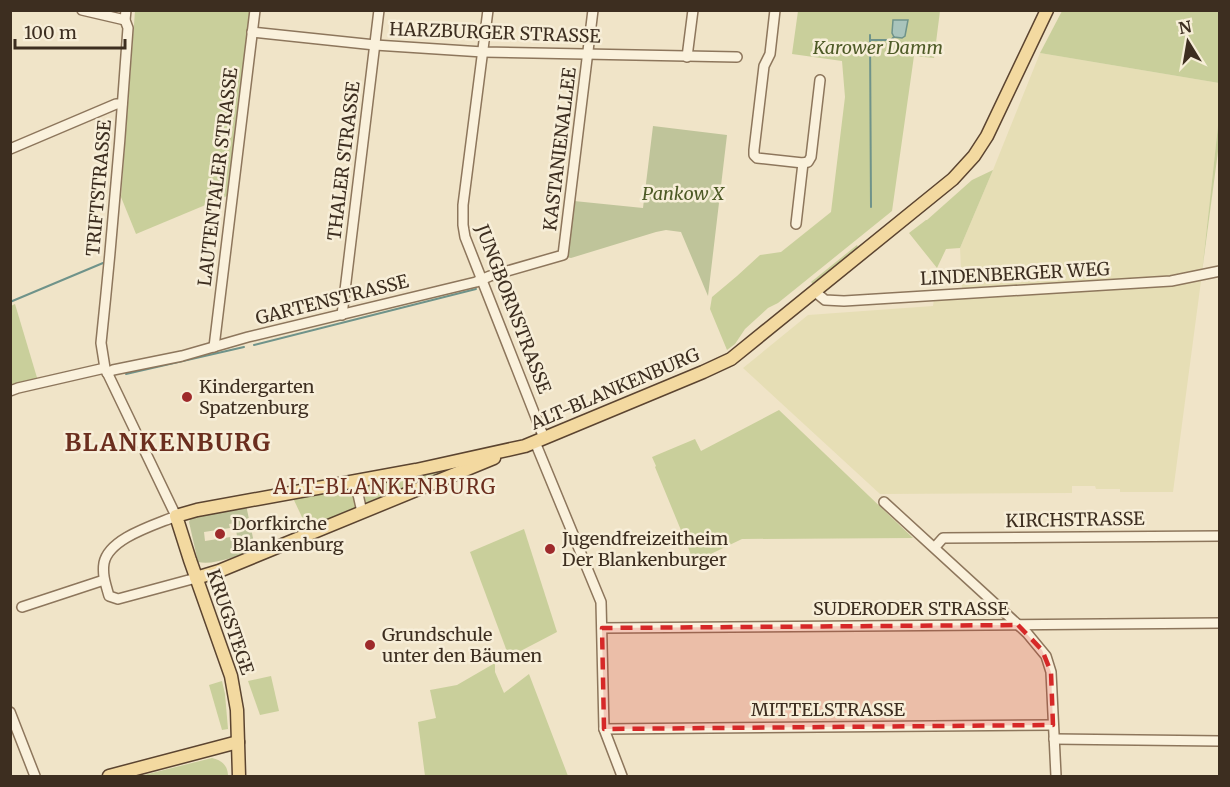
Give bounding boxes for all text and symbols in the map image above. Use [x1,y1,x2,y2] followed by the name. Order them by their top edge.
[15,12,124,50] scale bar
[1158,12,1218,72] north arrow
[1177,16,1194,38] text: N
[389,17,602,48] street label: HARZBURGER STRASSE
[24,21,77,44] text: 100 m
[812,36,943,59] park label: Karower Damm
[538,65,581,232] street label: KASTANIENALLEE
[193,66,242,288] street label: LAUTENTALER STRASSE
[322,79,365,242] street label: THALER STRASSE
[81,118,116,257] street label: TRIFTSTRASSE
[642,182,725,205] park label: Pankow X
[470,220,557,397] street label: JUNGBORNSTRASSE
[920,257,1110,290] street label: LINDENBERGER WEG
[253,269,411,330] street label: GARTENSTRASSE
[526,343,703,435] street label: ALT-BLANKENBURG
[199,375,315,419] place label: Kindergarten Spatzenburg
[180,390,194,404] marker: Kindergarten Spatzenburg
[64,427,272,458] district label: BLANKENBURG
[272,474,497,499] district label: ALT-BLANKENBURG
[1005,507,1145,532] street label: KIRCHSTRASSE
[232,512,344,556] place label: Dorfkirche Blankenburg
[213,527,227,541] marker: Dorfkirche Blankenburg
[561,527,728,571] place label: Jugendfreizeitheim Der Blankenburger
[543,542,557,556] marker: Jugendfreizeitheim Der Blankenburger
[202,566,259,678] street label: KRUGSTEGE
[813,597,1010,620] street label: SUDERODER STRASSE
[382,623,542,667] place label: Grundschule unter den Bäumen
[363,638,377,652] marker: Grundschule unter den Bäumen
[751,698,906,721] street label: MITTELSTRASSE

